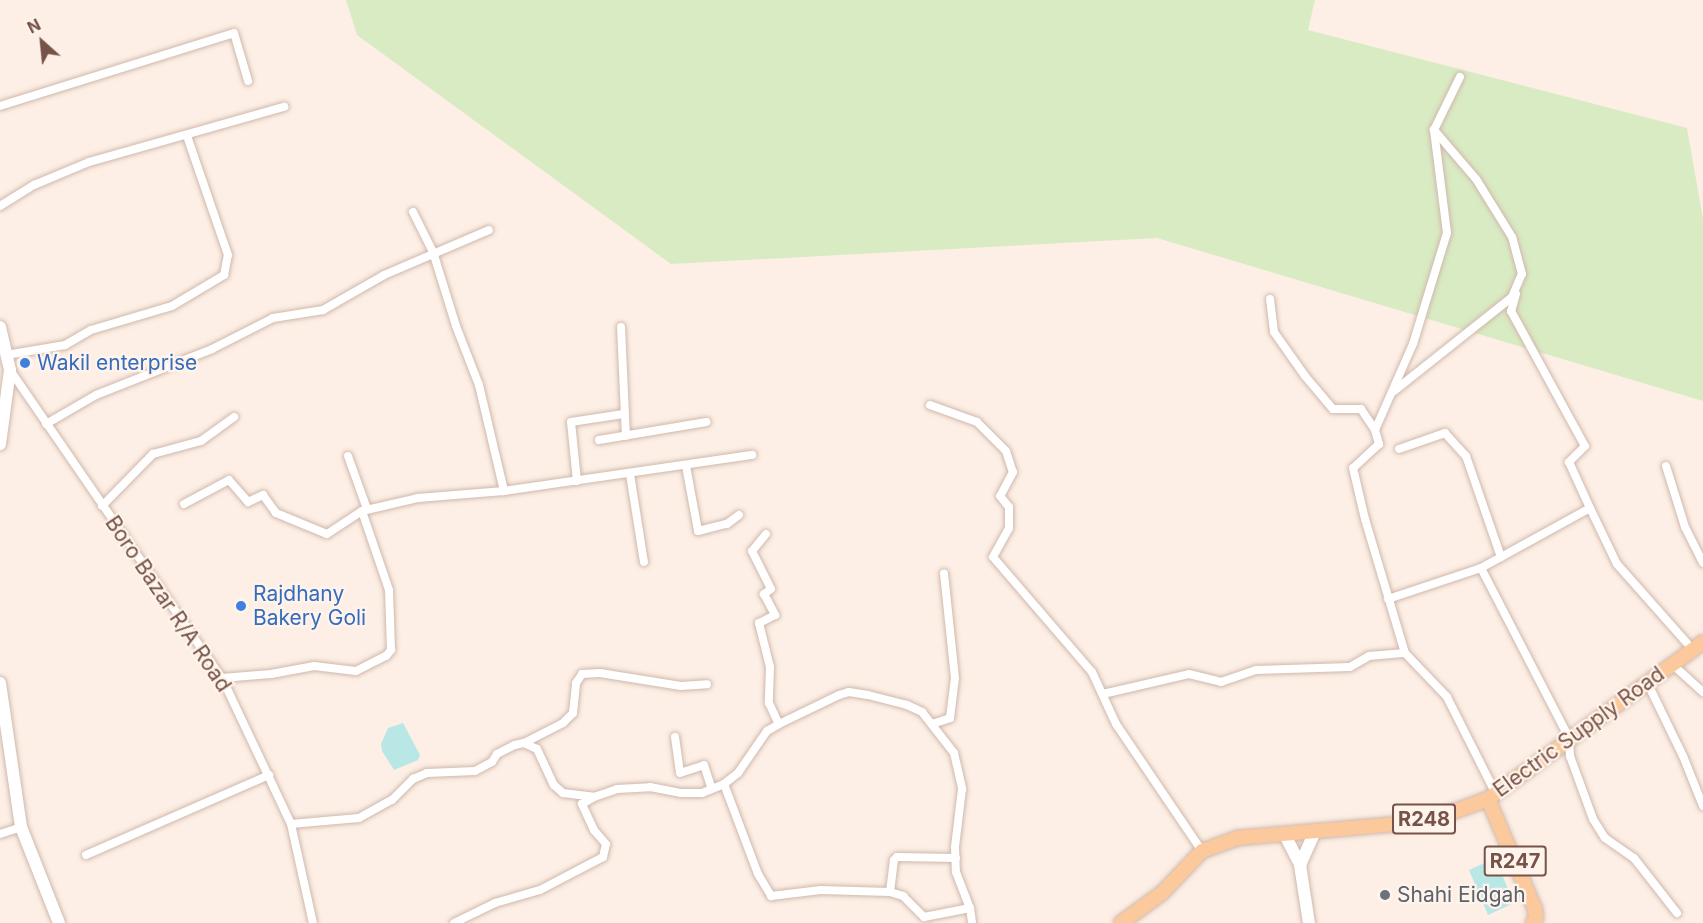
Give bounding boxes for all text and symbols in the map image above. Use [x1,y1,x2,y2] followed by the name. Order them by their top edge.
[12,12,72,72] north arrow
[24,14,44,38] text: N
[37,350,197,376] place label: Wakil enterprise
[18,356,32,370] marker: Wakil enterprise
[100,511,236,697] street label: Boro Bazar R/A Road
[253,581,366,631] place label: Rajdhany Bakery Goli
[234,599,248,613] marker: Rajdhany Bakery Goli
[1489,661,1669,803] street label: Electric Supply Road
[1391,802,1457,836] road number: R248
[1484,844,1546,878] road number: R247
[1397,882,1526,908] place label: Shahi Eidgah
[1378,888,1392,902] marker: Shahi Eidgah

